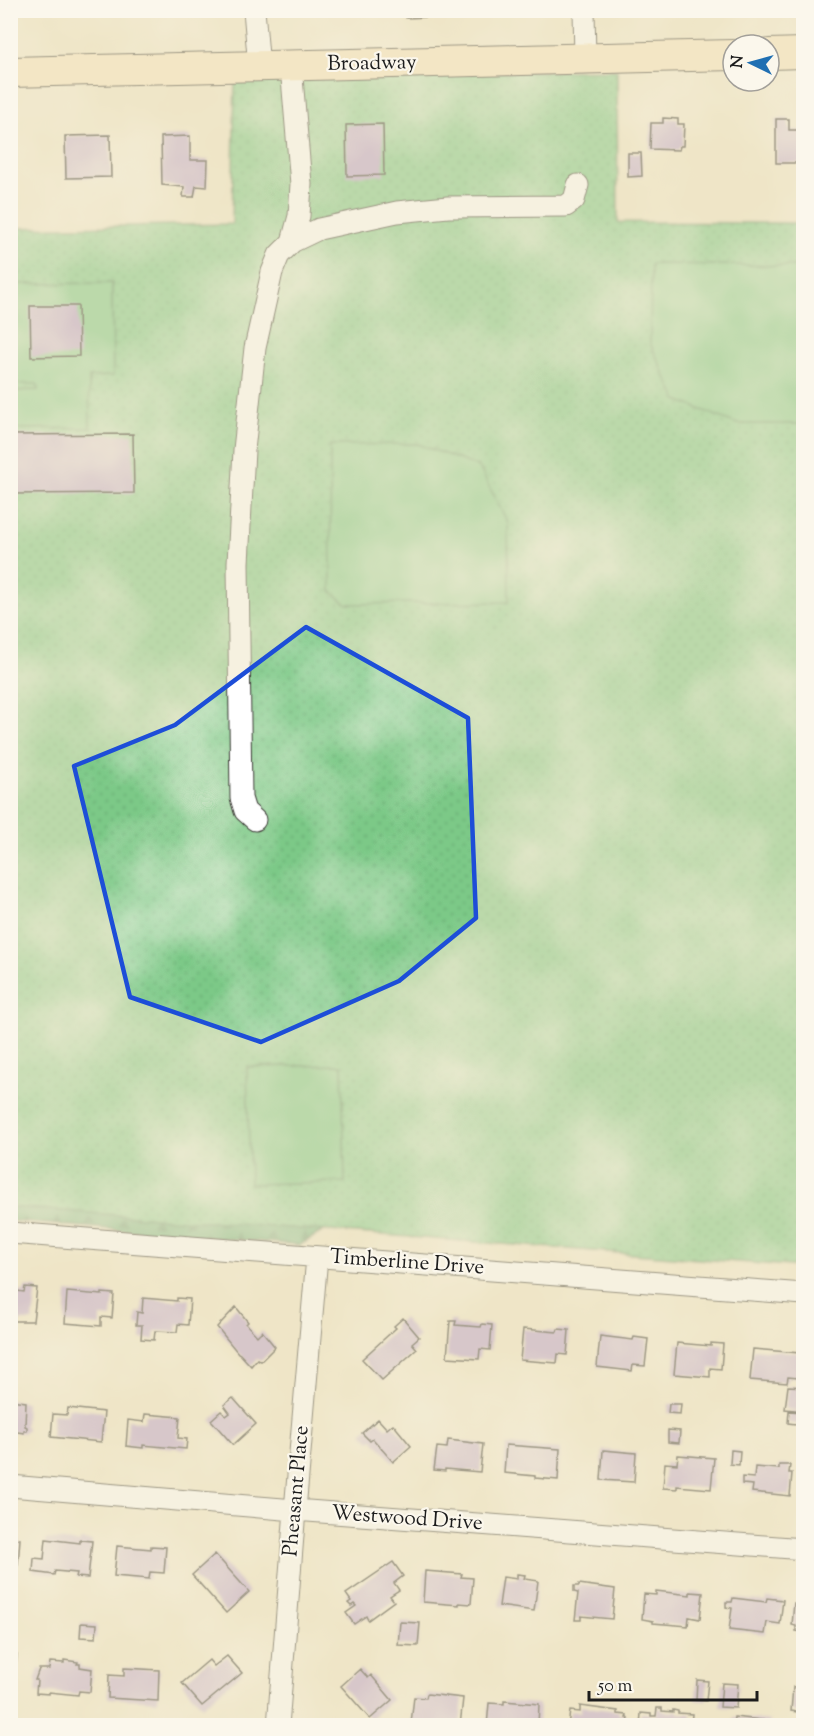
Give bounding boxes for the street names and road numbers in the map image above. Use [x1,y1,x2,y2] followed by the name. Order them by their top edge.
[327,48,417,80] street label: Broadway
[329,1243,485,1283] street label: Timberline Drive
[276,1424,318,1558] street label: Pheasant Place
[330,1499,484,1539] street label: Westwood Drive

